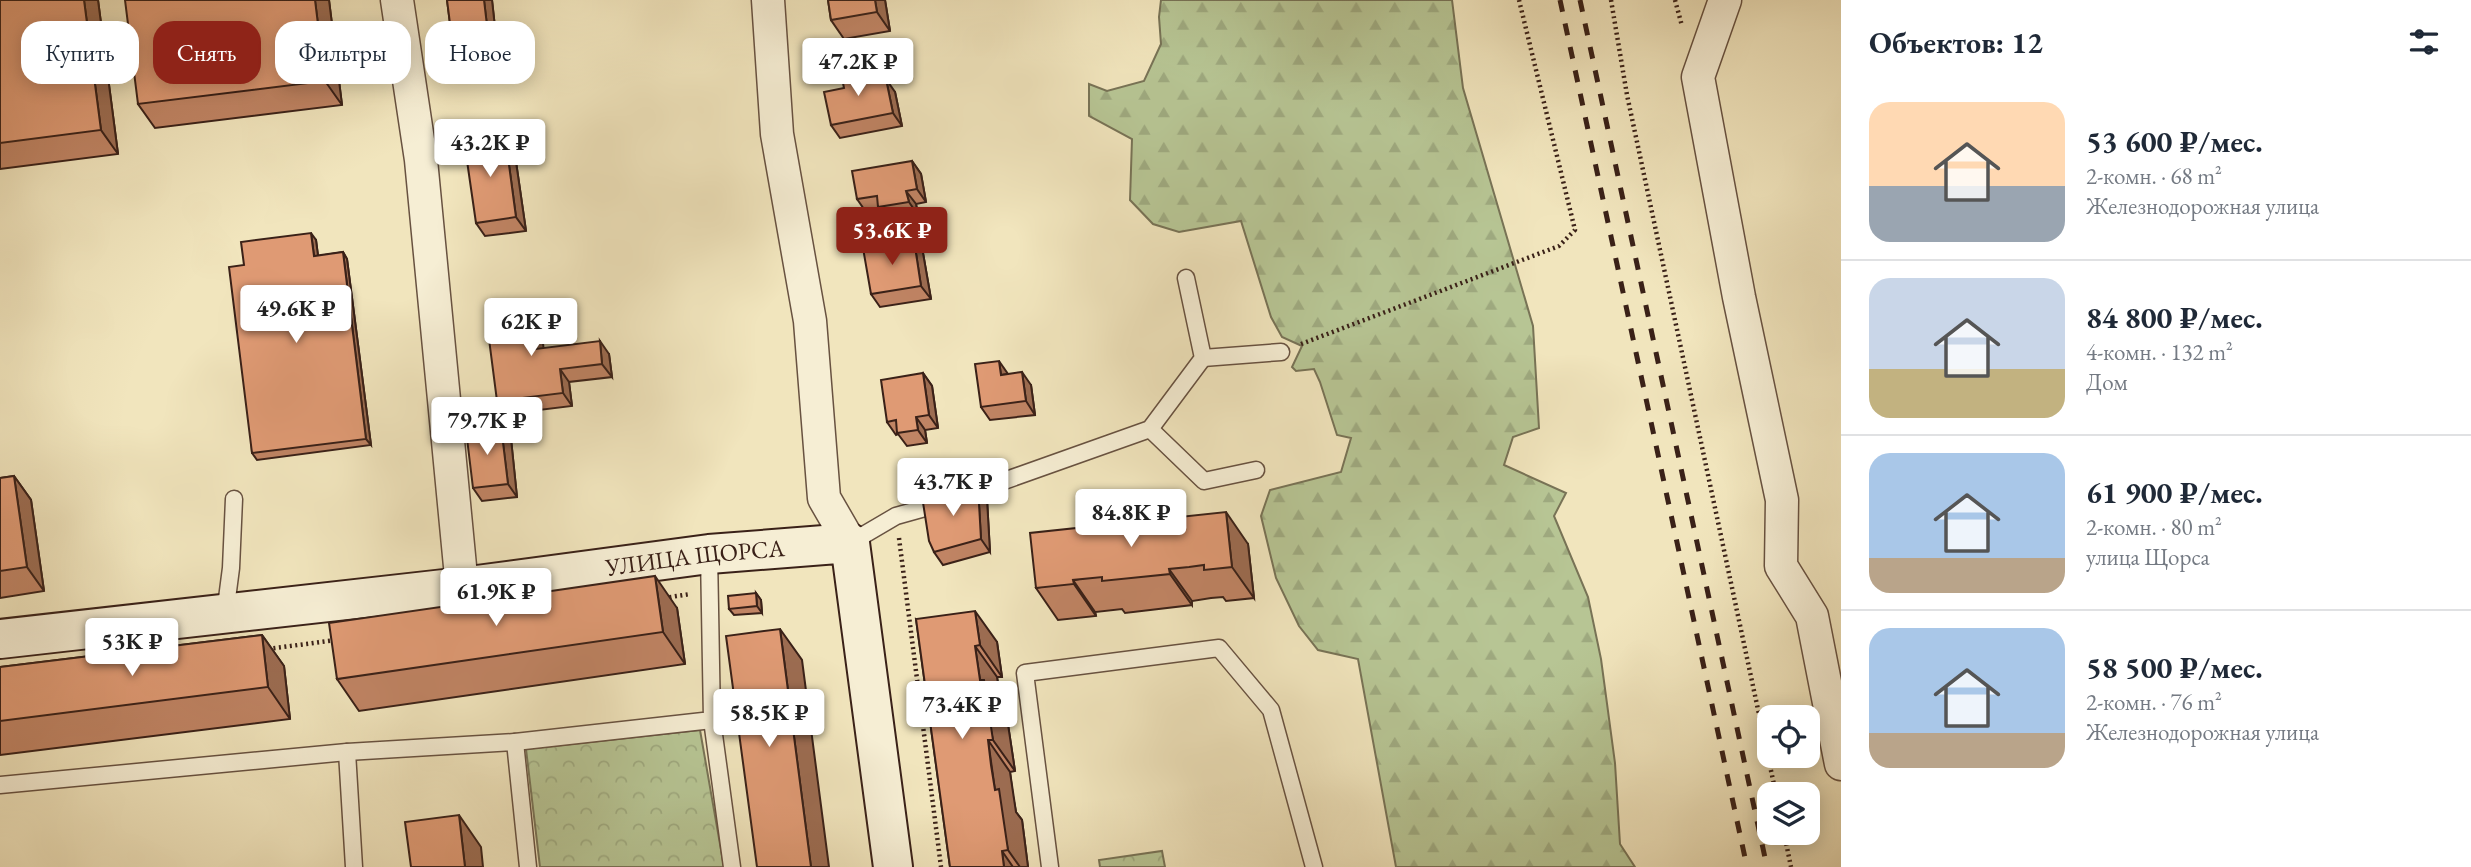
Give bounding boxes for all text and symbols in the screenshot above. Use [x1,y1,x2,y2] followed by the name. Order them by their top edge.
[21,21,139,84] chip: Купить
[153,21,261,84] chip: Снять
[275,21,411,84] chip: Фильтры
[425,21,535,84] chip: Новое
[1869,23,2043,62] text: Объектов: 12
[2405,23,2443,61] icon: filters
[793,38,923,98] pin: 47.2K ₽
[818,46,898,76] text: 47.2K ₽
[425,120,555,179] pin: 43.2K ₽
[2086,122,2263,161] text: 53 600 ₽/мес.
[450,127,530,157] text: 43.2K ₽
[1925,130,2009,214] icon: home
[2086,161,2222,191] text: 2-комн. · 68 m²
[2086,191,2319,221] text: Железнодорожная улица
[827,208,957,267] pin: 53.6K ₽
[852,215,932,245] text: 53.6K ₽
[231,286,361,345] pin: 49.6K ₽
[256,293,336,323] text: 49.6K ₽
[482,298,580,358] pin: 62K ₽
[2086,298,2263,337] text: 84 800 ₽/мес.
[500,306,562,336] text: 62K ₽
[1925,306,2009,390] icon: home
[2086,337,2233,367] text: 4-комн. · 132 m²
[2086,367,2128,397] text: Дом
[422,398,552,457] pin: 79.7K ₽
[447,405,527,435] text: 79.7K ₽
[888,458,1018,518] pin: 43.7K ₽
[913,466,993,496] text: 43.7K ₽
[2086,473,2263,512] text: 61 900 ₽/мес.
[1925,481,2009,565] icon: home
[1066,490,1196,549] pin: 84.8K ₽
[1091,497,1171,527] text: 84.8K ₽
[2086,512,2222,542] text: 2-комн. · 80 m²
[603,532,786,583] street label: УЛИЦА ЩОРСА
[2086,542,2210,572] text: улица Щорса
[431,568,561,628] pin: 61.9K ₽
[456,576,536,606] text: 61.9K ₽
[83,618,181,678] pin: 53K ₽
[101,626,163,656] text: 53K ₽
[2086,648,2263,687] text: 58 500 ₽/мес.
[1925,656,2009,740] icon: home
[897,682,1027,741] pin: 73.4K ₽
[2086,687,2222,717] text: 2-комн. · 76 m²
[922,689,1002,719] text: 73.4K ₽
[704,690,834,749] pin: 58.5K ₽
[729,697,809,727] text: 58.5K ₽
[1757,705,1820,845] map controls
[1757,705,1820,768] button: locate
[2086,717,2319,747] text: Железнодорожная улица
[1757,782,1820,845] button: layers

